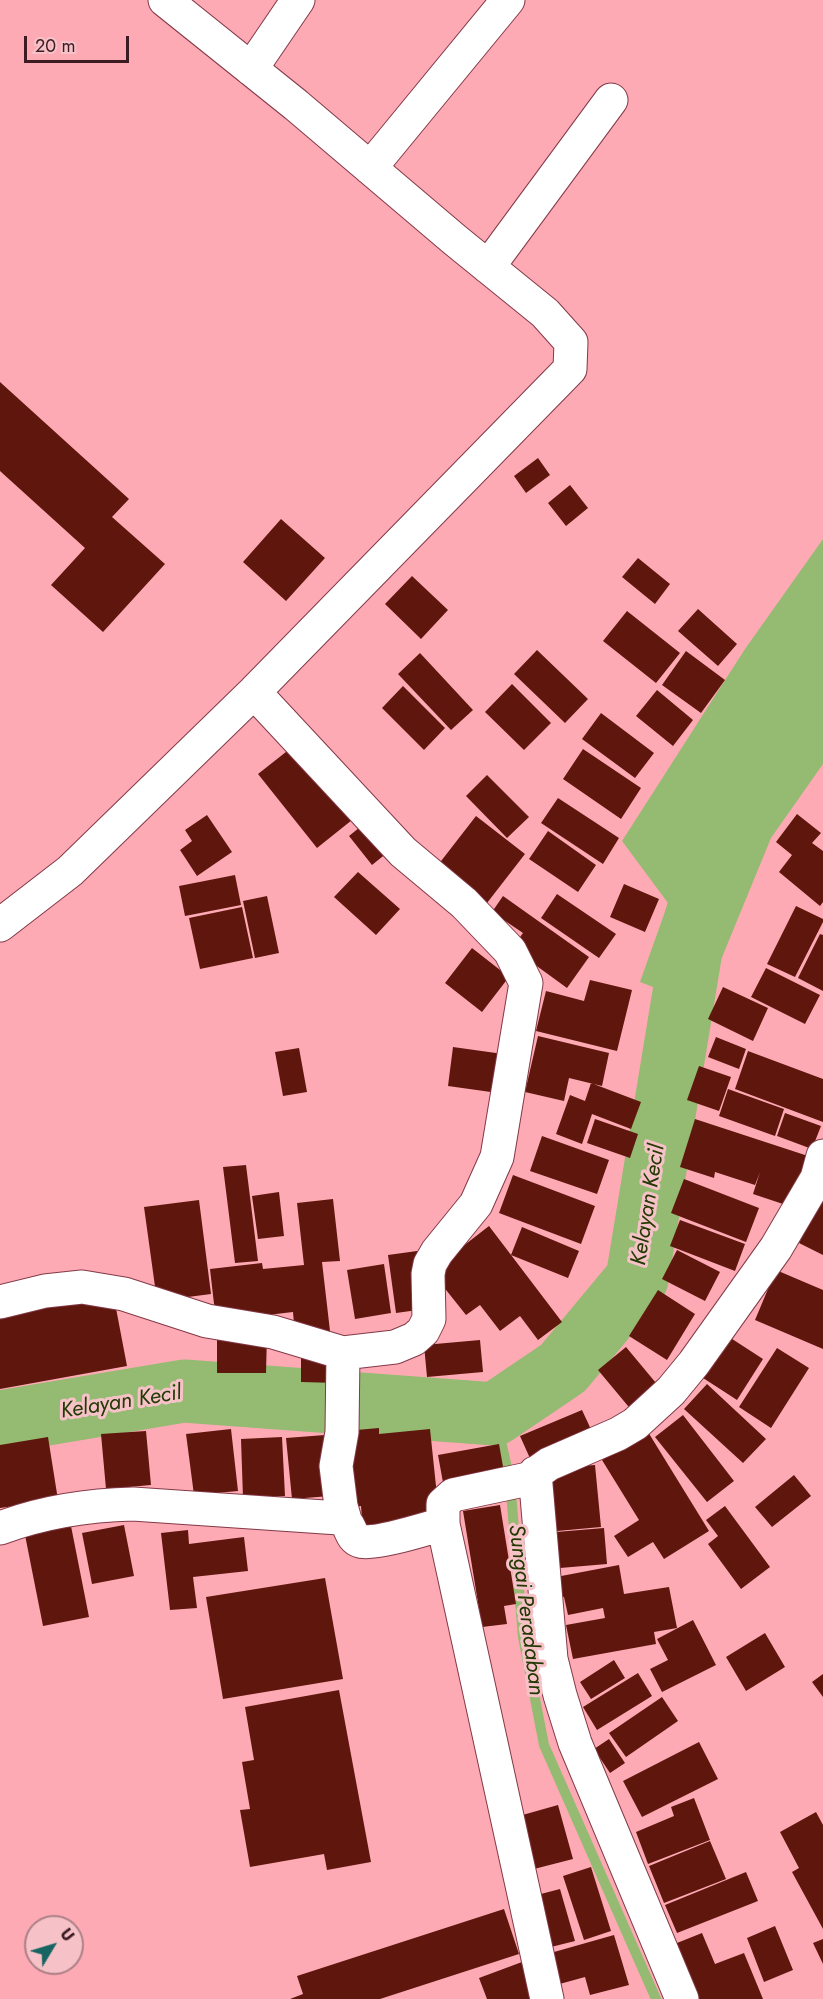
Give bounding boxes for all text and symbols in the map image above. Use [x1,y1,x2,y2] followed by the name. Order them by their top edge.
[27,24,132,62] scale bar
[35,33,75,59] text: 20 m
[626,1143,672,1267] water label: Kelayan Kecil
[59,1380,183,1426] water label: Kelayan Kecil
[501,1523,549,1697] water label: Sungai Peradaban
[24,1915,84,1975] north arrow
[54,1923,80,1946] text: U

